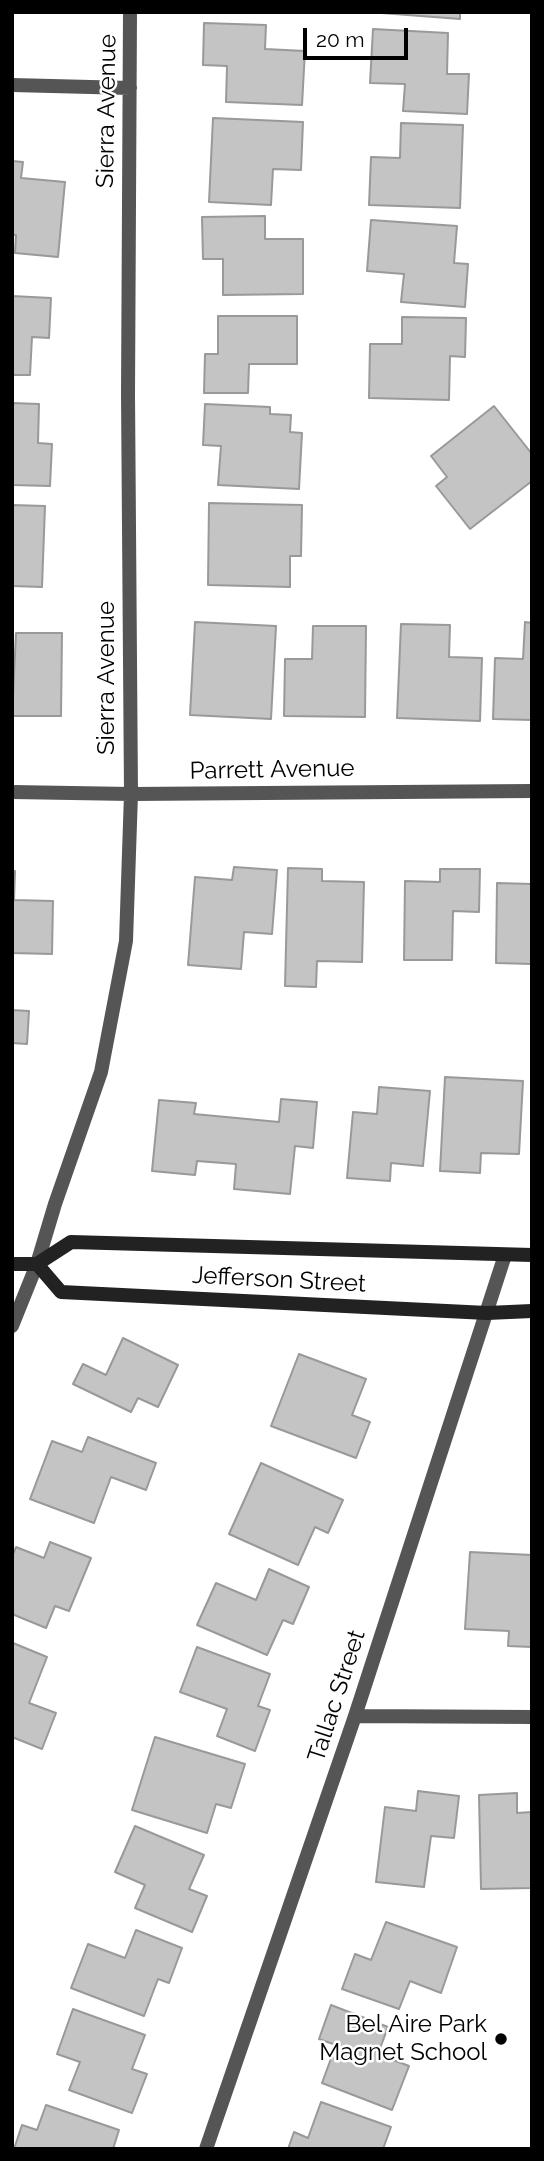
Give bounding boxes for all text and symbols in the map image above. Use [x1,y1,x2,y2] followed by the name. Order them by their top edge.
[306,14,411,58] scale bar
[316,27,364,52] text: 20 m
[91,34,123,188] street label: Sierra Avenue
[93,601,121,755] street label: Sierra Avenue
[189,754,355,786] street label: Parrett Avenue
[191,1261,367,1299] street label: Jefferson Street
[302,1626,372,1766] street label: Tallac Street
[319,2011,487,2067] place label: Bel Aire Park Magnet School
[493,2031,509,2047] marker: Bel Aire Park Magnet School

